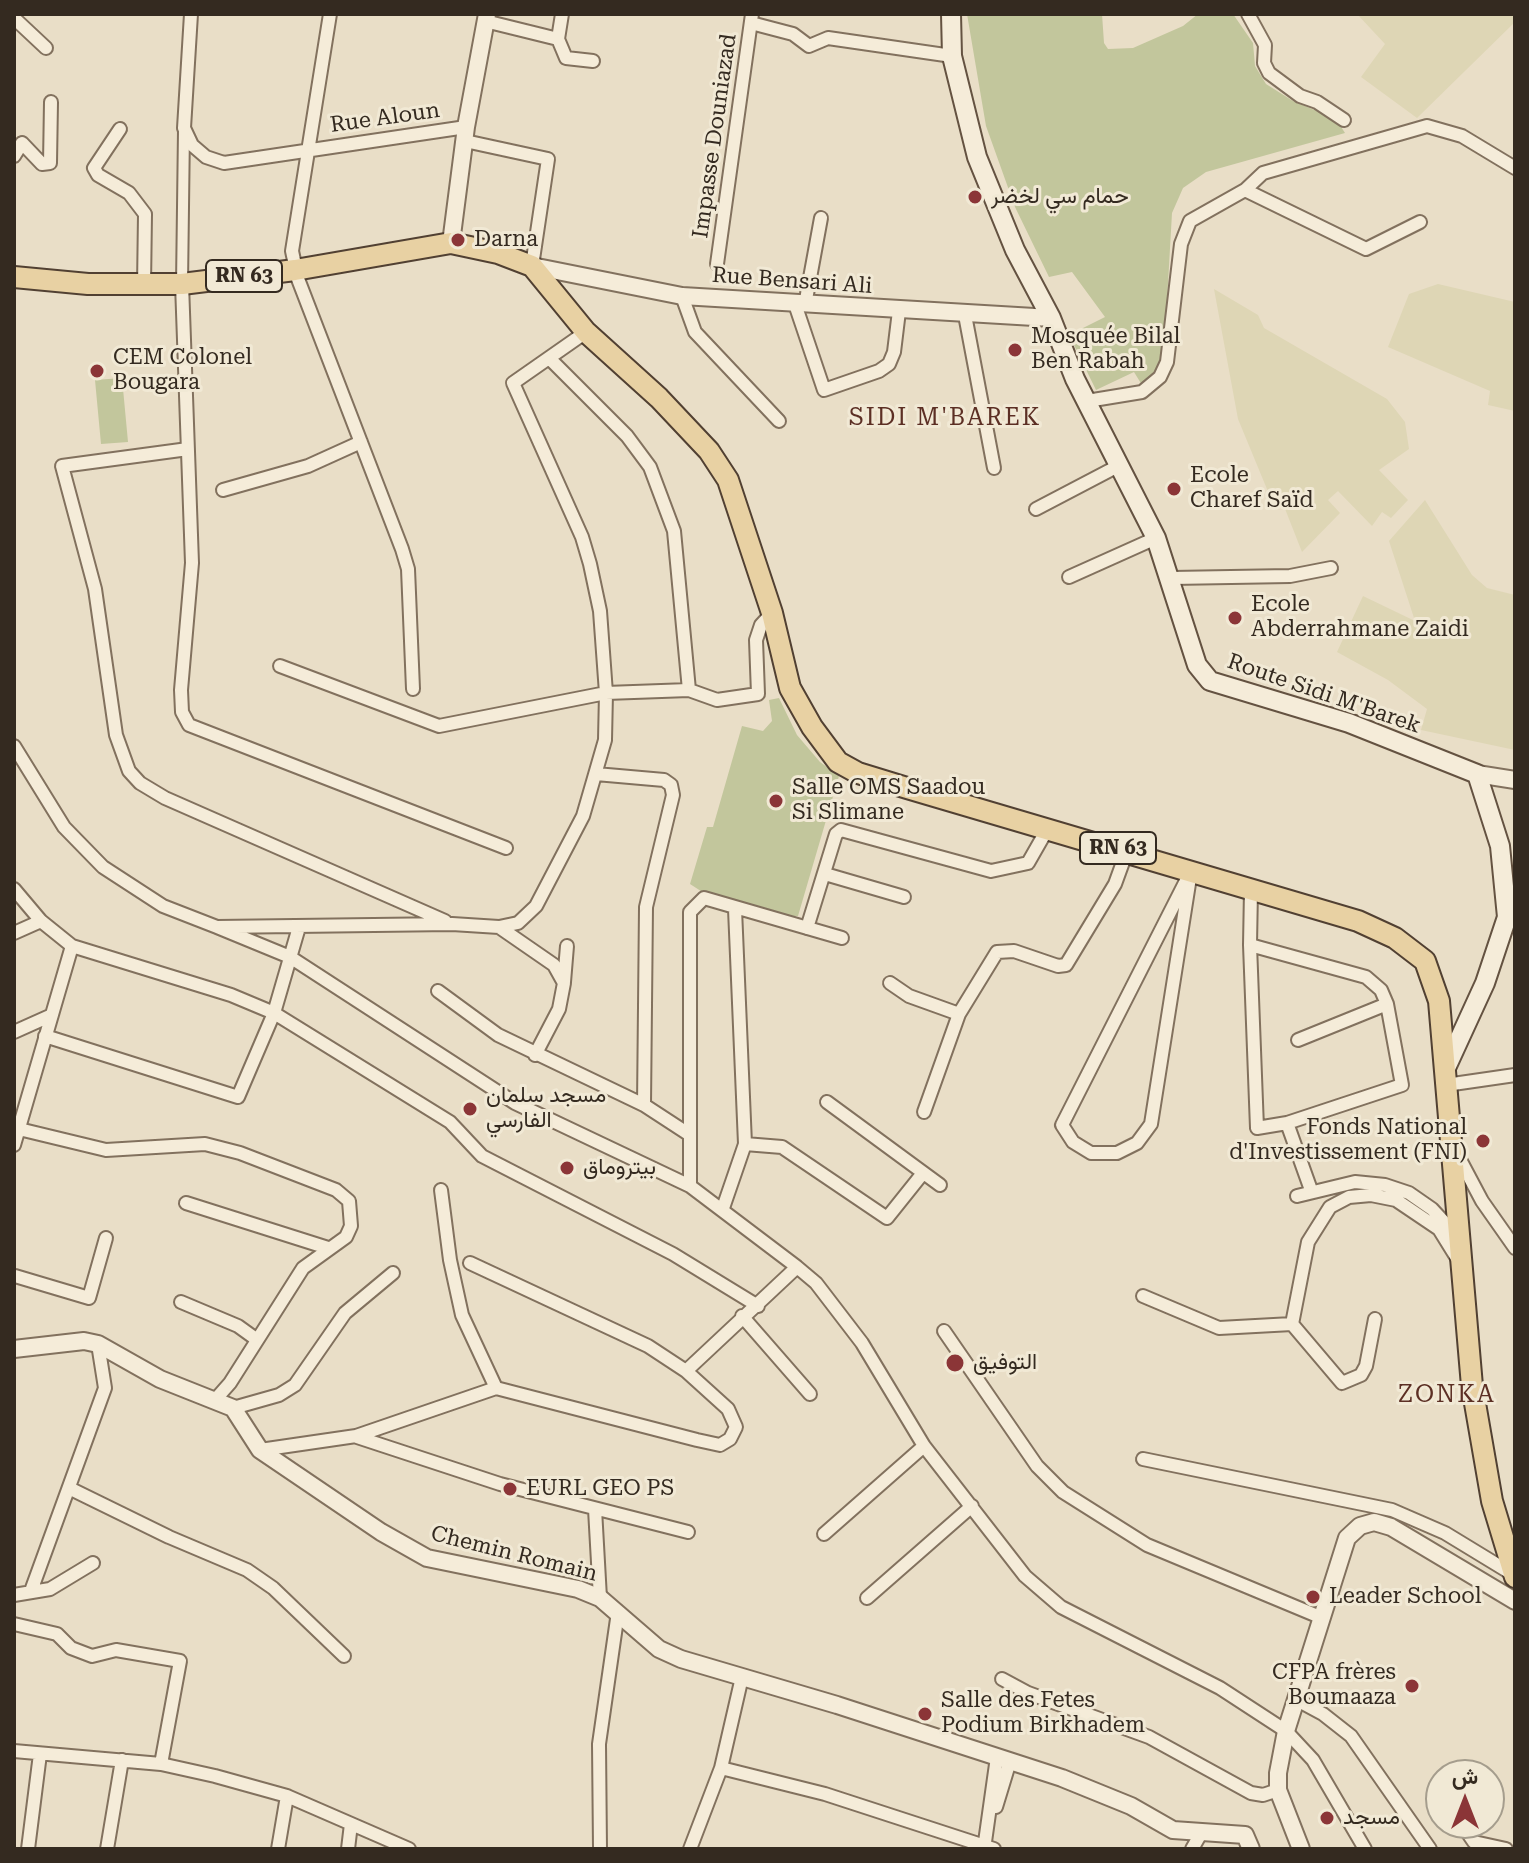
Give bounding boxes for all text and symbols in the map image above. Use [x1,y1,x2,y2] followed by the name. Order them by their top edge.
[688,32,742,240] street label: Impasse Douniazad
[329,97,441,139] street label: Rue Aloun
[991,184,1129,210] place label: حمام سي لخضر
[966,188,984,206] marker: حمام سي لخضر
[474,227,538,253] place label: Darna
[449,231,467,249] marker: Darna
[206,260,282,292] road number: RN 63
[711,262,873,300] street label: Rue Bensari Ali
[1031,324,1180,376] place label: Mosquée Bilal Ben Rabah
[1006,341,1024,359] marker: Mosquée Bilal Ben Rabah
[113,345,252,396] place label: CEM Colonel Bougara
[88,362,106,380] marker: CEM Colonel Bougara
[849,404,1041,432] district label: SIDI M'BAREK
[1190,463,1314,514] place label: Ecole Charef Saïd
[1165,480,1183,498] marker: Ecole Charef Saïd
[1251,592,1469,644] place label: Ecole Abderrahmane Zaidi
[1226,609,1244,627] marker: Ecole Abderrahmane Zaidi
[1224,649,1424,739] street label: Route Sidi M'Barek
[792,775,985,826] place label: Salle OMS Saadou Si Slimane
[767,792,785,810] marker: Salle OMS Saadou Si Slimane
[1080,832,1156,864] road number: RN 63
[486,1083,606,1134] place label: مسجد سلمان الفارسي
[461,1100,479,1118] marker: مسجد سلمان الفارسي
[1229,1115,1467,1166] place label: Fonds National d'Investissement (FNI)
[1474,1132,1492,1150] marker: Fonds National d'Investissement (FNI)
[583,1155,656,1181] place label: بيتروماق
[558,1159,576,1177] marker: بيتروماق
[973,1350,1037,1376] place label: التوفيق
[944,1352,966,1374] marker: التوفيق
[1398,1381,1496,1409] district label: ZONKA
[526,1476,674,1502] place label: EURL GEO PS
[501,1480,519,1498] marker: EURL GEO PS
[428,1521,600,1587] street label: Chemin Romain
[1329,1584,1482,1610] place label: Leader School
[1304,1588,1322,1606] marker: Leader School
[1272,1660,1396,1712] place label: CFPA frères Boumaaza
[1403,1677,1421,1695] marker: CFPA frères Boumaaza
[941,1688,1145,1740] place label: Salle des Fetes Podium Birkhadem
[916,1705,934,1723] marker: Salle des Fetes Podium Birkhadem
[1425,1759,1505,1839] north arrow
[1452,1764,1478,1789] text: ش
[1343,1805,1400,1831] place label: مسجد
[1318,1809,1336,1827] marker: مسجد

